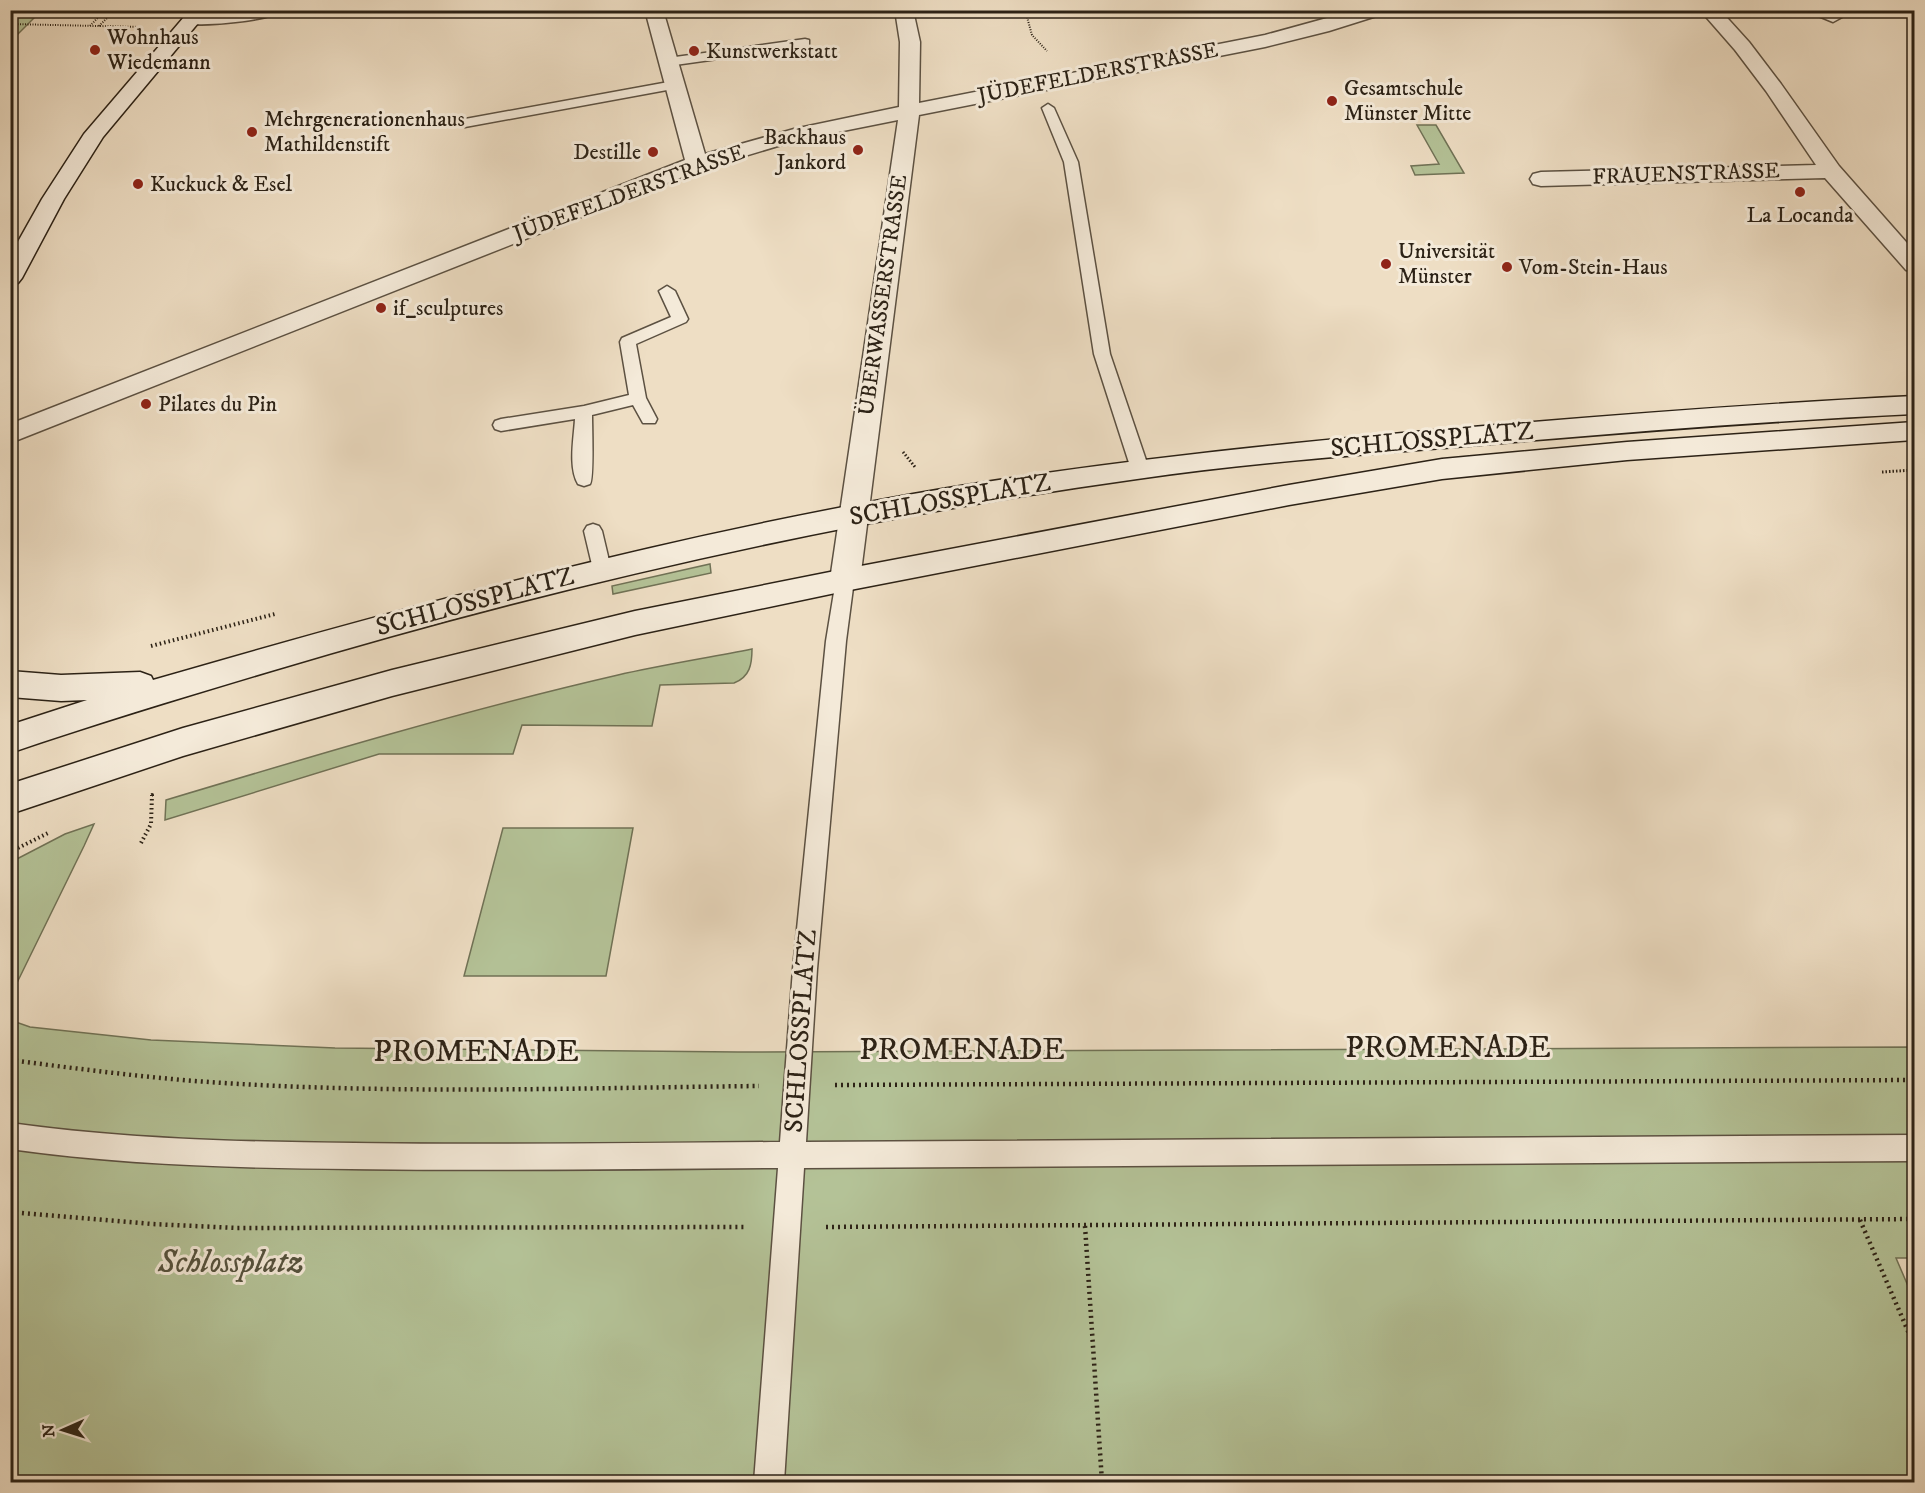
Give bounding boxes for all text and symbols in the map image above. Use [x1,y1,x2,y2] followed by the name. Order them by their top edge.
[106,24,211,76] place label: Wohnhaus Wiedemann
[974,36,1221,110] street label: JÜDEFELDERSTRASSE
[706,38,838,65] place label: Kunstwerkstatt
[88,43,102,57] marker: Wohnhaus Wiedemann
[687,44,701,58] marker: Kunstwerkstatt
[1344,75,1471,127] place label: Gesamtschule Münster Mitte
[1325,94,1339,108] marker: Gesamtschule Münster Mitte
[264,106,465,158] place label: Mehrgenerationenhaus Mathildenstift
[764,124,846,176] place label: Backhaus Jankord
[245,125,259,139] marker: Mehrgenerationenhaus Mathildenstift
[508,139,748,248] street label: JÜDEFELDERSTRASSE
[573,139,641,166] place label: Destille
[851,143,865,157] marker: Backhaus Jankord
[646,145,660,159] marker: Destille
[1592,157,1780,191] street label: FRAUENSTRASSE
[150,171,293,198] place label: Kuckuck & Esel
[853,173,913,417] street label: ÜBERWASSERSTRASSE
[131,177,145,191] marker: Kuckuck & Esel
[1793,185,1807,199] marker: La Locanda
[1746,202,1854,229] place label: La Locanda
[1398,238,1495,290] place label: Universität Münster
[1518,254,1667,281] place label: Vom-Stein-Haus
[1379,257,1393,271] marker: Universität Münster
[1500,260,1514,274] marker: Vom-Stein-Haus
[393,295,503,322] place label: if_sculptures
[374,301,388,315] marker: if_sculptures
[158,391,277,418] place label: Pilates du Pin
[139,397,153,411] marker: Pilates du Pin
[1329,415,1535,465] street label: SCHLOSSPLATZ
[847,466,1053,534] street label: SCHLOSSPLATZ
[372,560,578,644] street label: SCHLOSSPLATZ
[777,928,825,1134] street label: SCHLOSSPLATZ
[1345,1028,1551,1068] street label: PROMENADE
[859,1030,1065,1070] street label: PROMENADE
[373,1032,579,1072] street label: PROMENADE
[157,1243,304,1283] park label: Schlossplatz
[33,1400,93,1460] north arrow
[39,1424,59,1438] text: N

